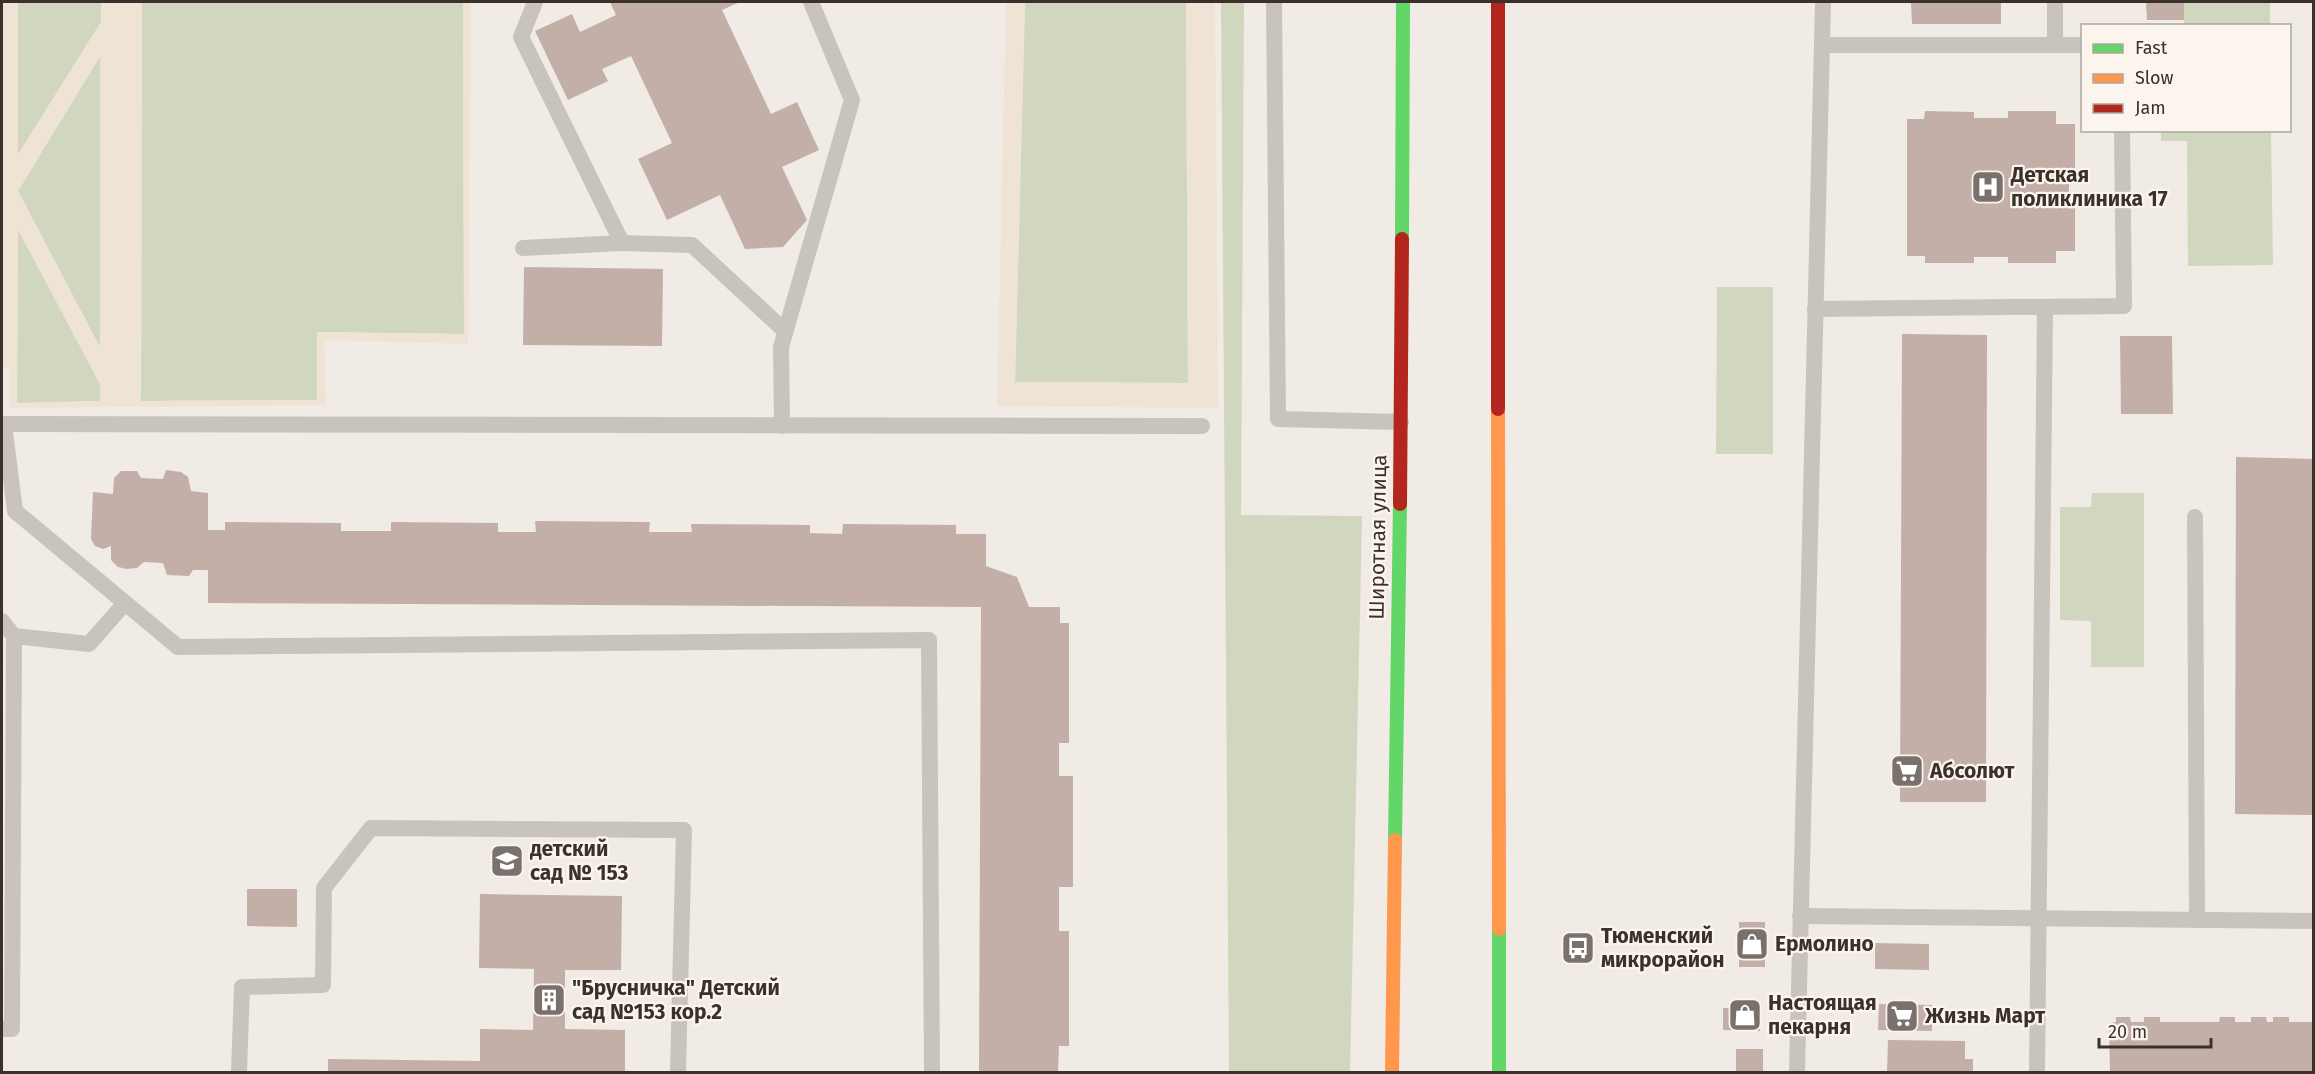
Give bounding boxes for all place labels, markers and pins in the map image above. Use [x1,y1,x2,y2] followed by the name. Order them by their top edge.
[2010,162,2168,212] place label: Детская поликлиника 17
[1970,169,2006,205] hospital icon: Детская поликлиника 17
[1889,753,1925,789] supermarket icon: Абсолют
[1929,758,2016,784] place label: Абсолют
[530,836,629,886] place label: детский сад № 153
[489,843,525,879] school or university icon: детский сад № 153
[1601,923,1725,973] place label: Тюменский микрорайон
[1734,926,1770,962] shop icon: Ермолино
[1560,930,1596,966] bus stop icon: Тюменский микрорайон
[1775,931,1874,957] place label: Ермолино
[572,975,780,1025] place label: "Брусничка" Детский сад №153 кор.2
[531,982,567,1018] building icon: "Брусничка" Детский сад №153 кор.2
[1768,990,1877,1040] place label: Настоящая пекарня
[1727,997,1763,1033] shop icon: Настоящая пекарня
[1884,998,1920,1034] supermarket icon: Жизнь Март
[1924,1003,2046,1029] place label: Жизнь Март

